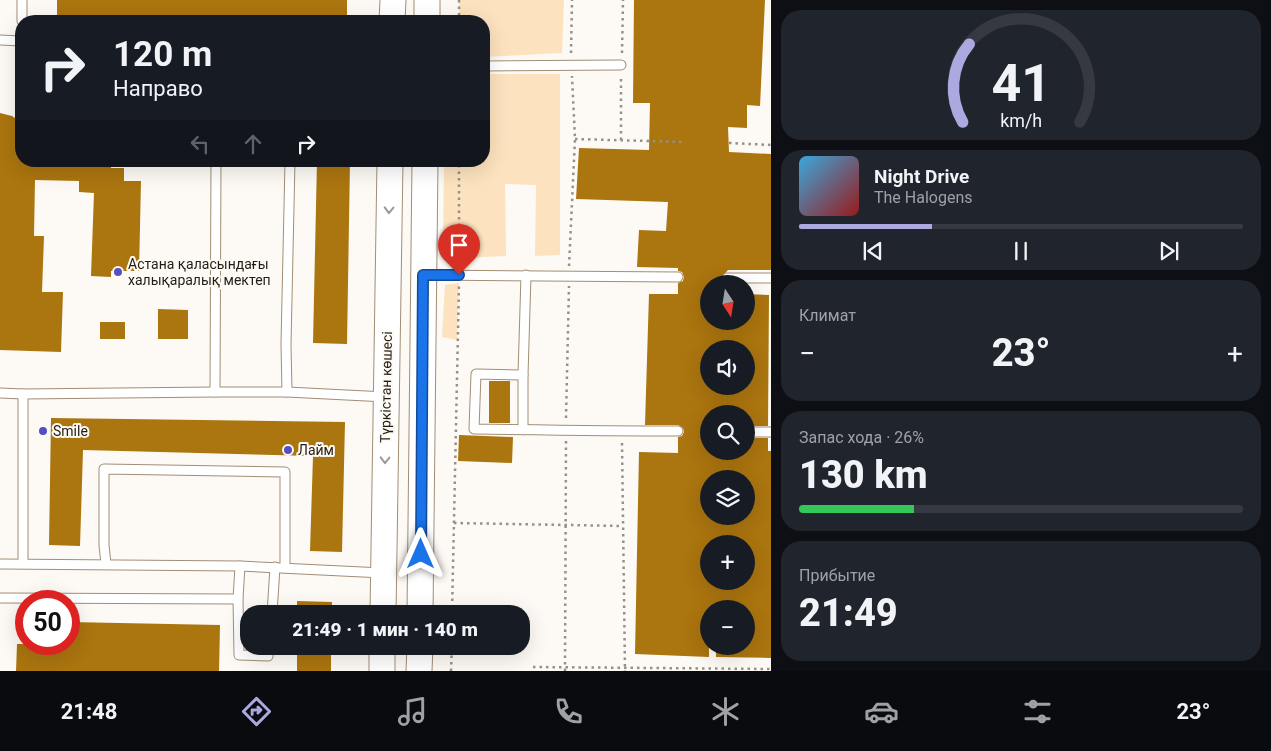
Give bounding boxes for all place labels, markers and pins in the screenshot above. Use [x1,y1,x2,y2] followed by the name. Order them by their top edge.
[438,224,480,275] pin
[128,256,271,288] place label: Астана қаласындағы халықаралық мектеп
[112,266,124,278] marker: Астана қаласындағы халықаралық мектеп
[53,423,88,439] place label: Smile
[37,425,49,437] marker: Smile
[298,442,334,458] place label: Лайм
[282,444,294,456] marker: Лайм

